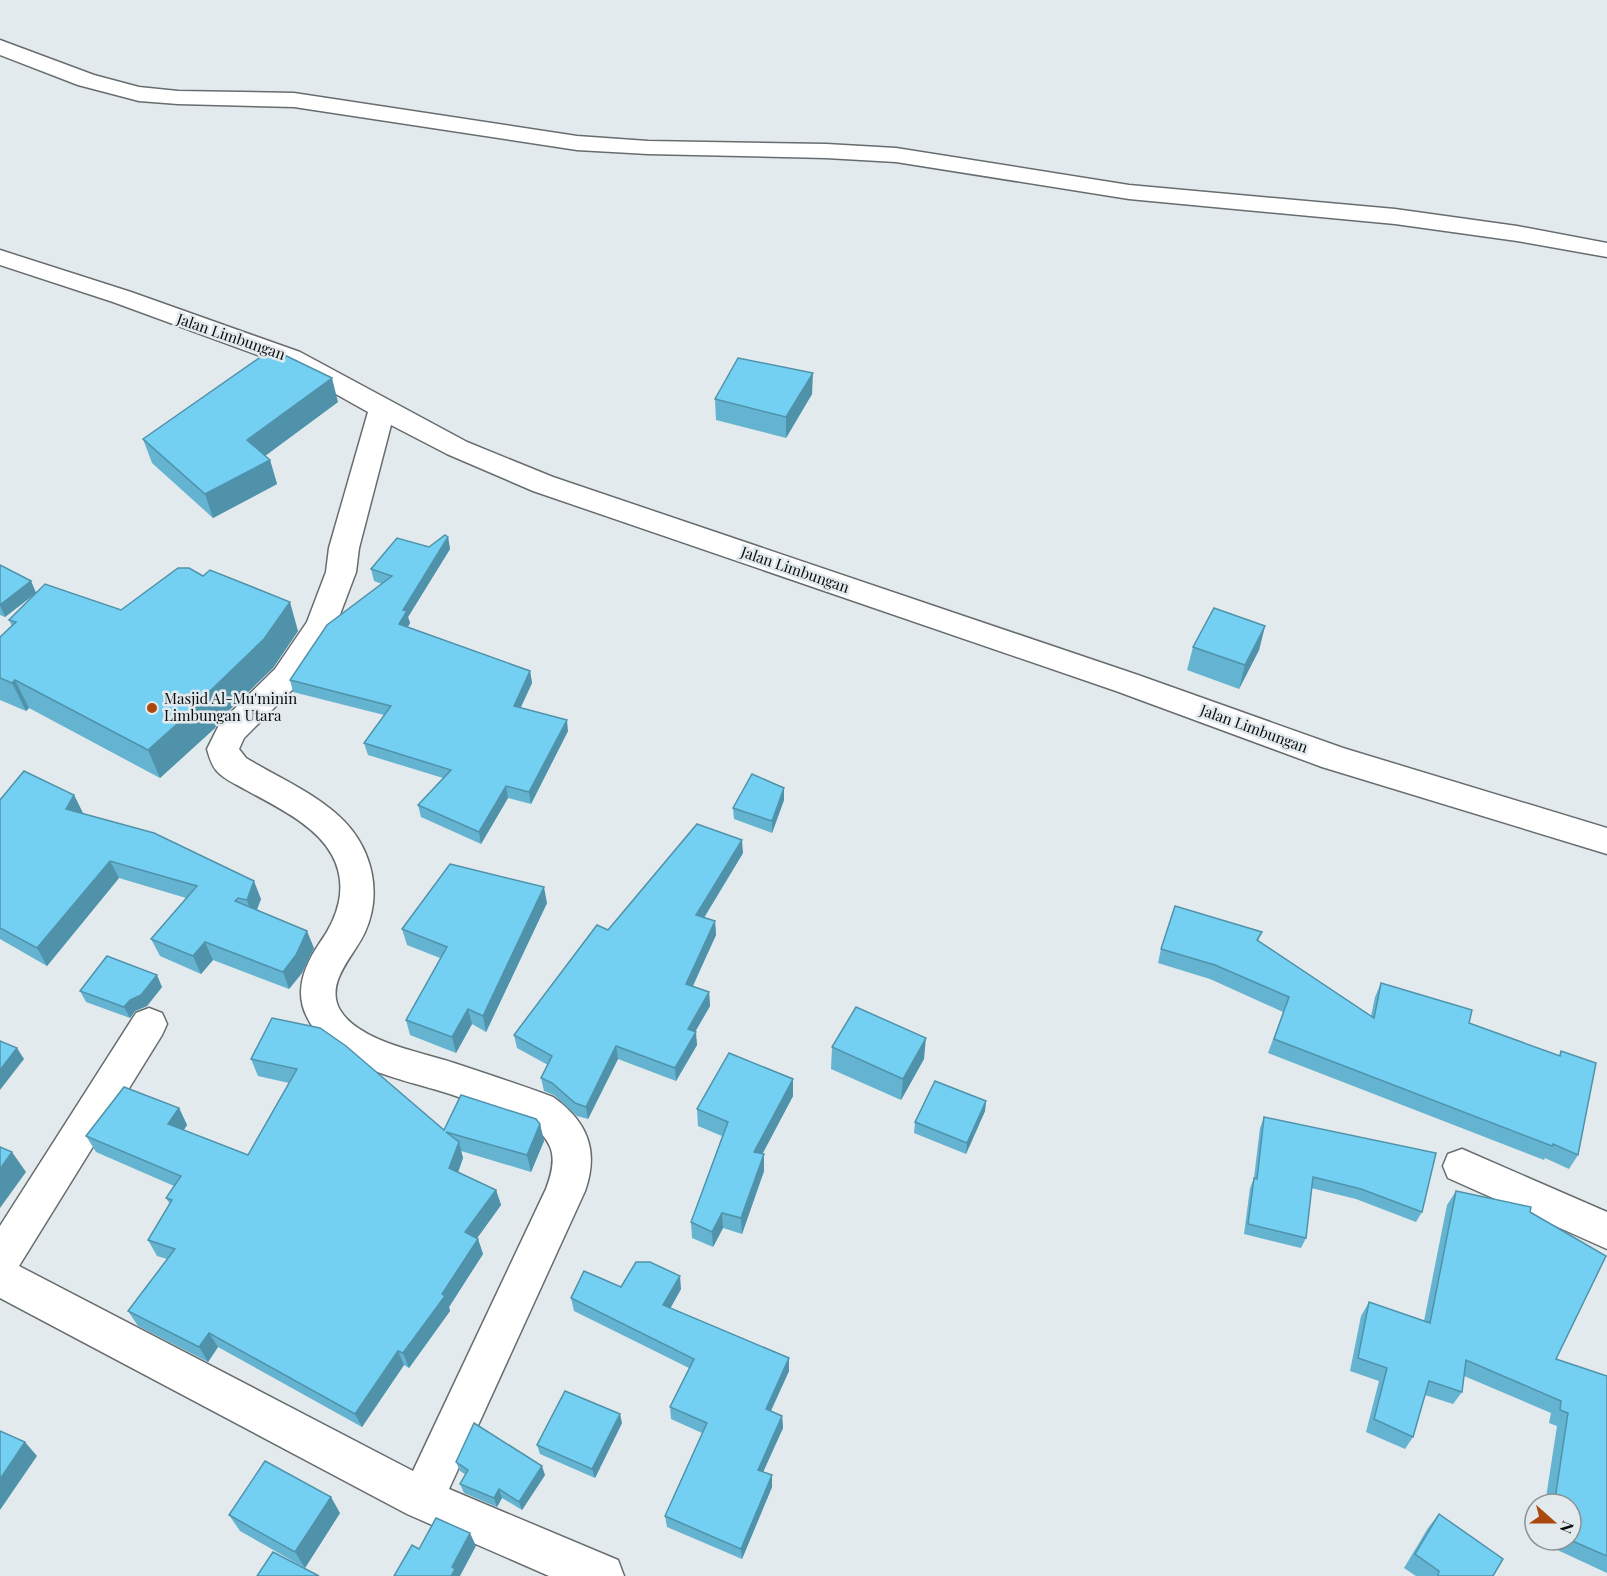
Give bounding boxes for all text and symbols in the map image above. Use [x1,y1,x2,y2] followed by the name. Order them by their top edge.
[174,308,288,364] street label: Jalan Limbungan
[738,541,852,597] street label: Jalan Limbungan
[164,688,297,725] place label: Masjid Al-Mu'minin Limbungan Utara
[1197,699,1311,757] street label: Jalan Limbungan
[145,701,159,715] marker: Masjid Al-Mu'minin Limbungan Utara
[1523,1492,1583,1552] north arrow
[1555,1518,1579,1537] text: N

